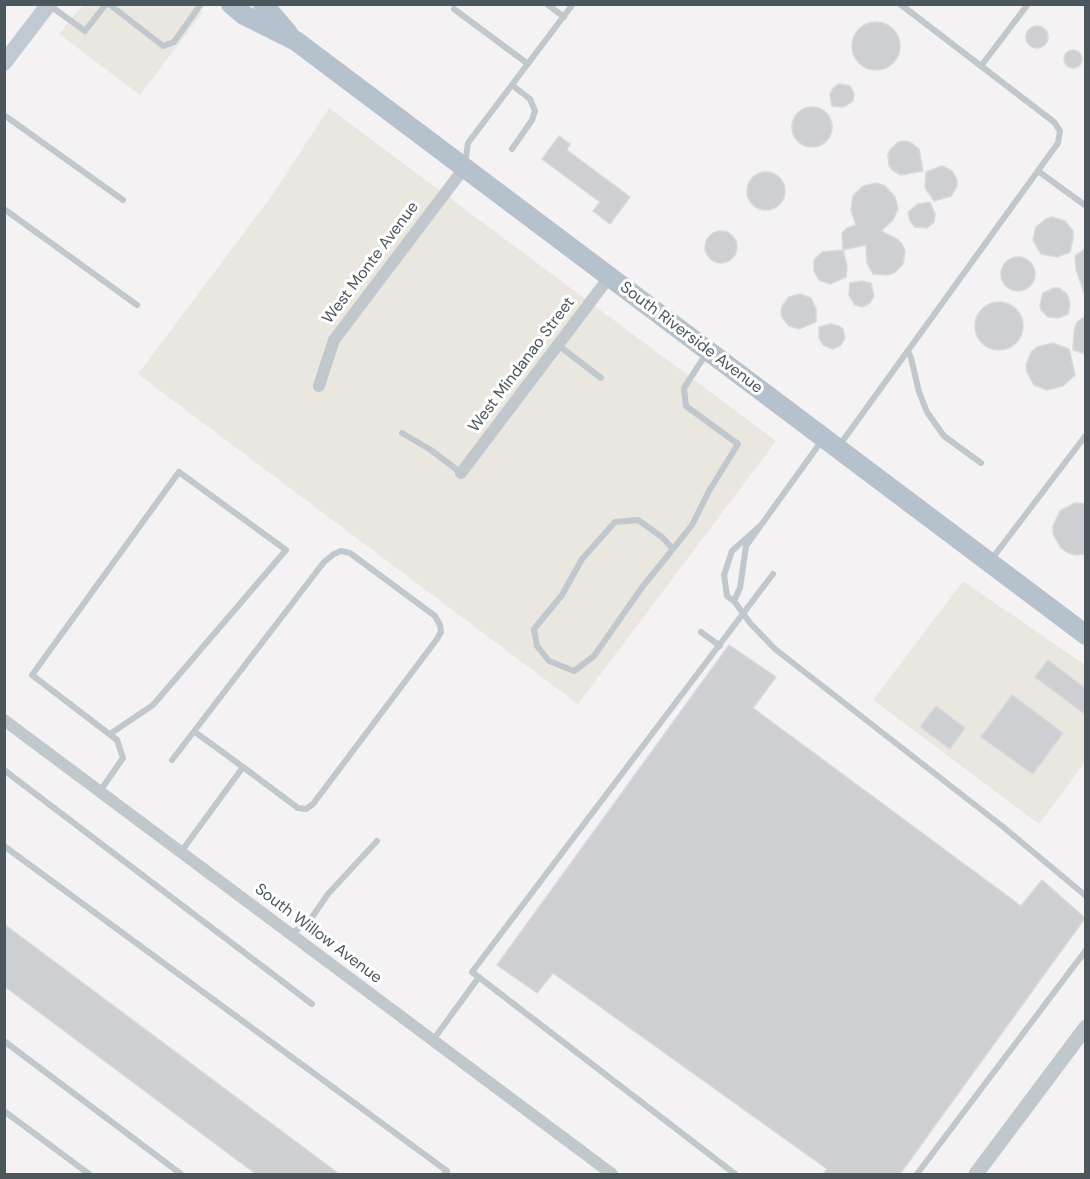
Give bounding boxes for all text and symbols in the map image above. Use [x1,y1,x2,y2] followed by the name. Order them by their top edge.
[319,198,423,328] street label: West Monte Avenue
[616,278,766,398] street label: South Riverside Avenue
[465,294,579,436] street label: West Mindanao Street
[251,880,385,988] street label: South Willow Avenue

